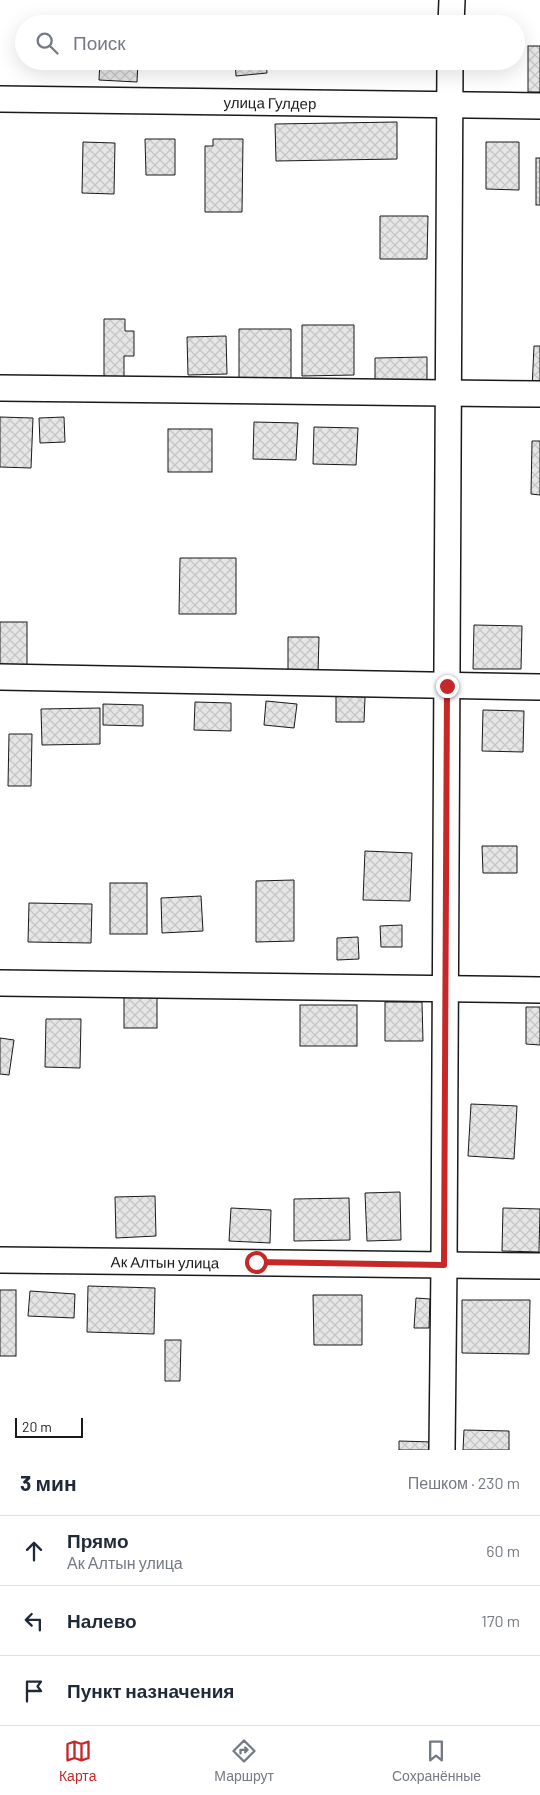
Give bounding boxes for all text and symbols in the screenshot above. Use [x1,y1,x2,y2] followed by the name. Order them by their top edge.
[15,15,525,70] search box
[33,29,61,57] icon: search
[73,31,126,54] text: Поиск
[223,93,316,112] street label: улица Гулдер
[436,675,459,698] route end
[245,1251,268,1274] route start
[111,1252,220,1271] street label: Ак Алтын улица
[15,1415,82,1438] scale bar
[22,1418,52,1435] text: 20 m
[20,1470,77,1495] text: 3 мин
[408,1473,520,1492] text: Пешком · 230 m
[67,1529,129,1552] text: Прямо
[20,1537,48,1565] icon: ahead
[486,1541,520,1560] text: 60 m
[67,1553,183,1572] text: Ак Алтын улица
[20,1607,48,1635] icon: left
[67,1609,137,1632] text: Налево
[481,1611,520,1630] text: 170 m
[20,1677,48,1705] icon: arrive
[67,1679,234,1702] text: Пункт назначения
[59,1737,96,1784] tab: Карта
[214,1737,274,1784] tab: Маршрут
[392,1737,481,1784] tab: Сохранённые

